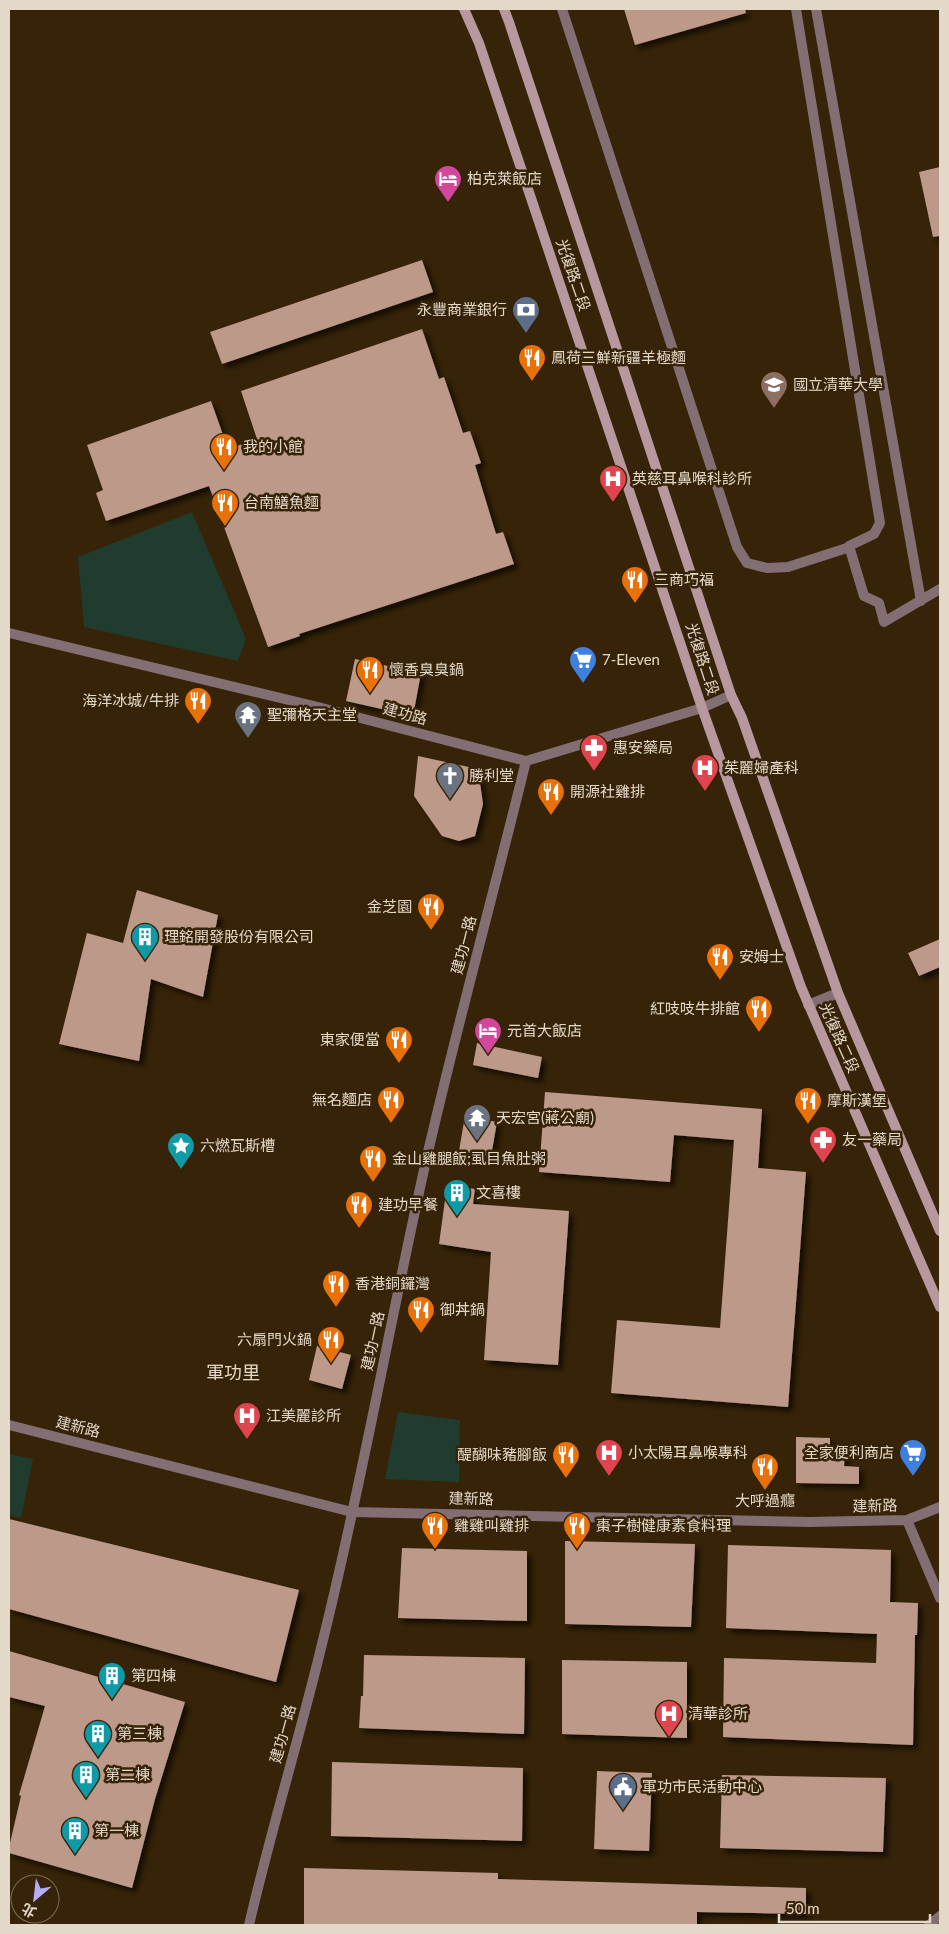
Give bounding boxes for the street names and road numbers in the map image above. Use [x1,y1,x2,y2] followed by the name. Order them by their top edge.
[553,236,595,313] street label: 光復路二段
[683,620,723,697] street label: 光復路二段
[381,699,429,728] street label: 建功路
[447,913,479,976] street label: 建功一路
[816,1000,863,1076] street label: 光復路二段
[357,1310,387,1372] street label: 建功一路
[54,1412,102,1440] street label: 建新路
[448,1489,494,1507] street label: 建新路
[852,1496,898,1514] street label: 建新路
[266,1702,298,1765] street label: 建功一路

